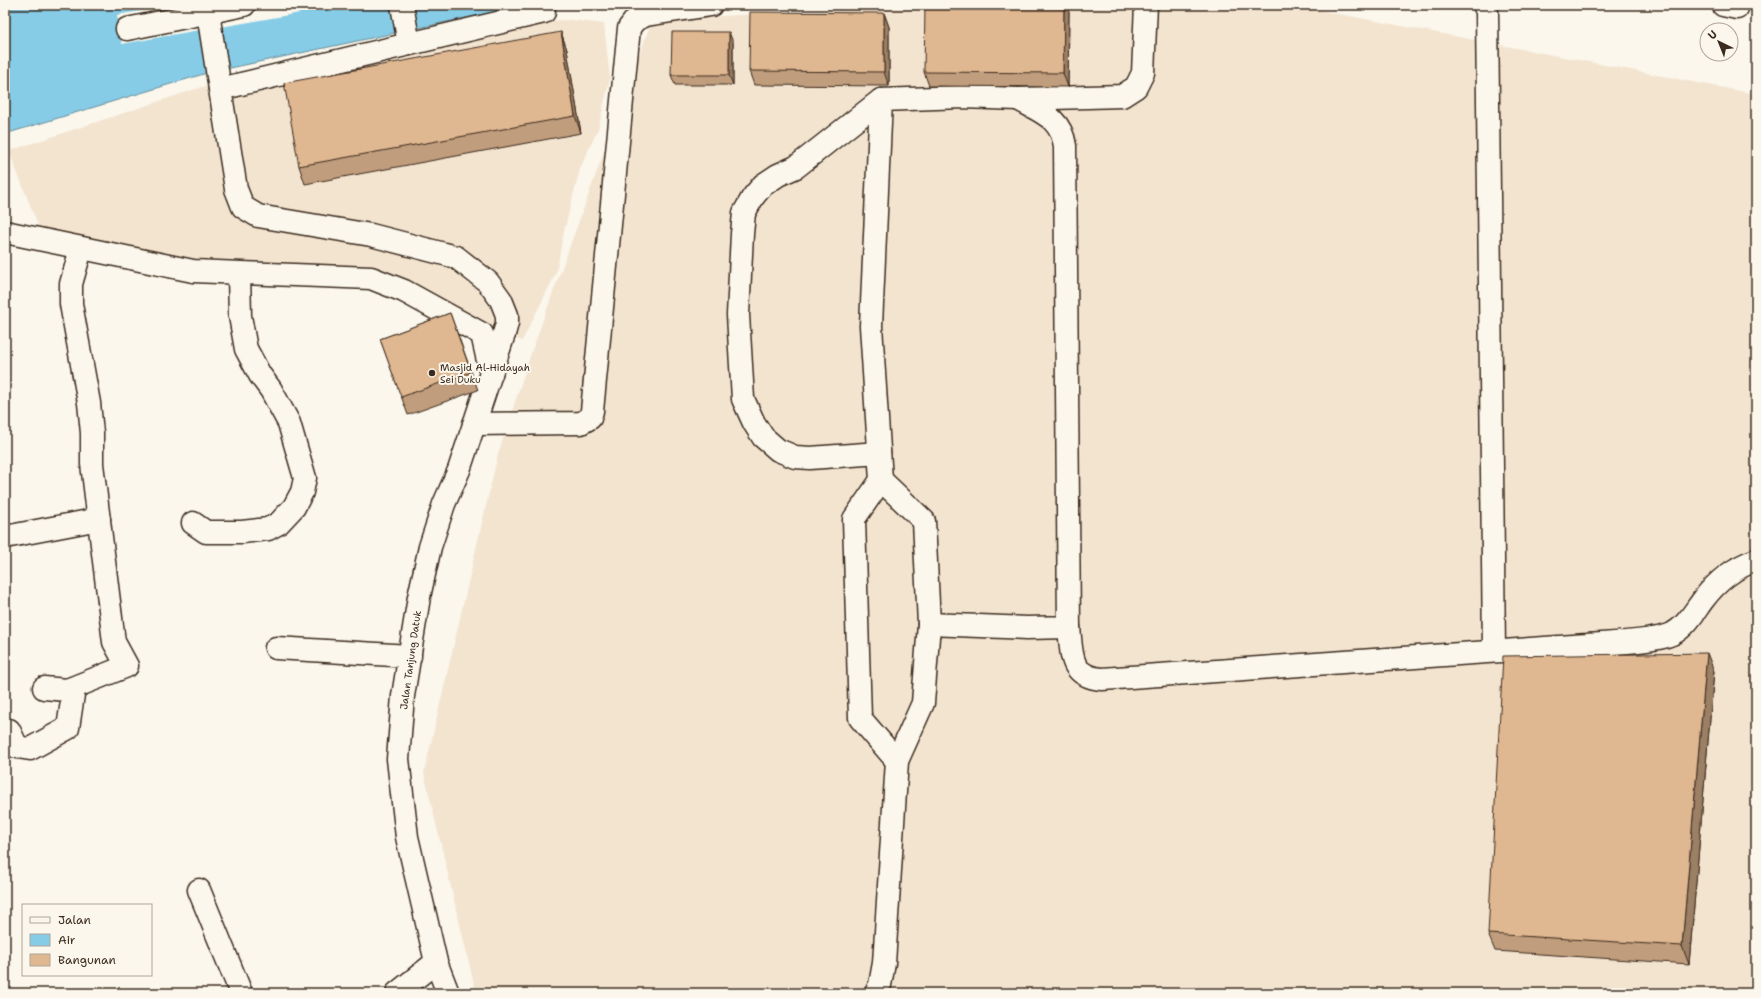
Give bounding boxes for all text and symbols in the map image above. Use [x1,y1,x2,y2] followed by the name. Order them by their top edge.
[1699,22,1739,62] north arrow
[1705,27,1720,43] text: U
[440,361,530,386] place label: Masjid Al-Hidayah Sei Duku
[427,368,437,378] marker: Masjid Al-Hidayah Sei Duku
[397,609,424,711] street label: Jalan Tanjung Datuk
[22,904,152,976] legend
[58,912,91,928] text: Jalan
[58,932,76,948] text: Air
[58,952,116,968] text: Bangunan

